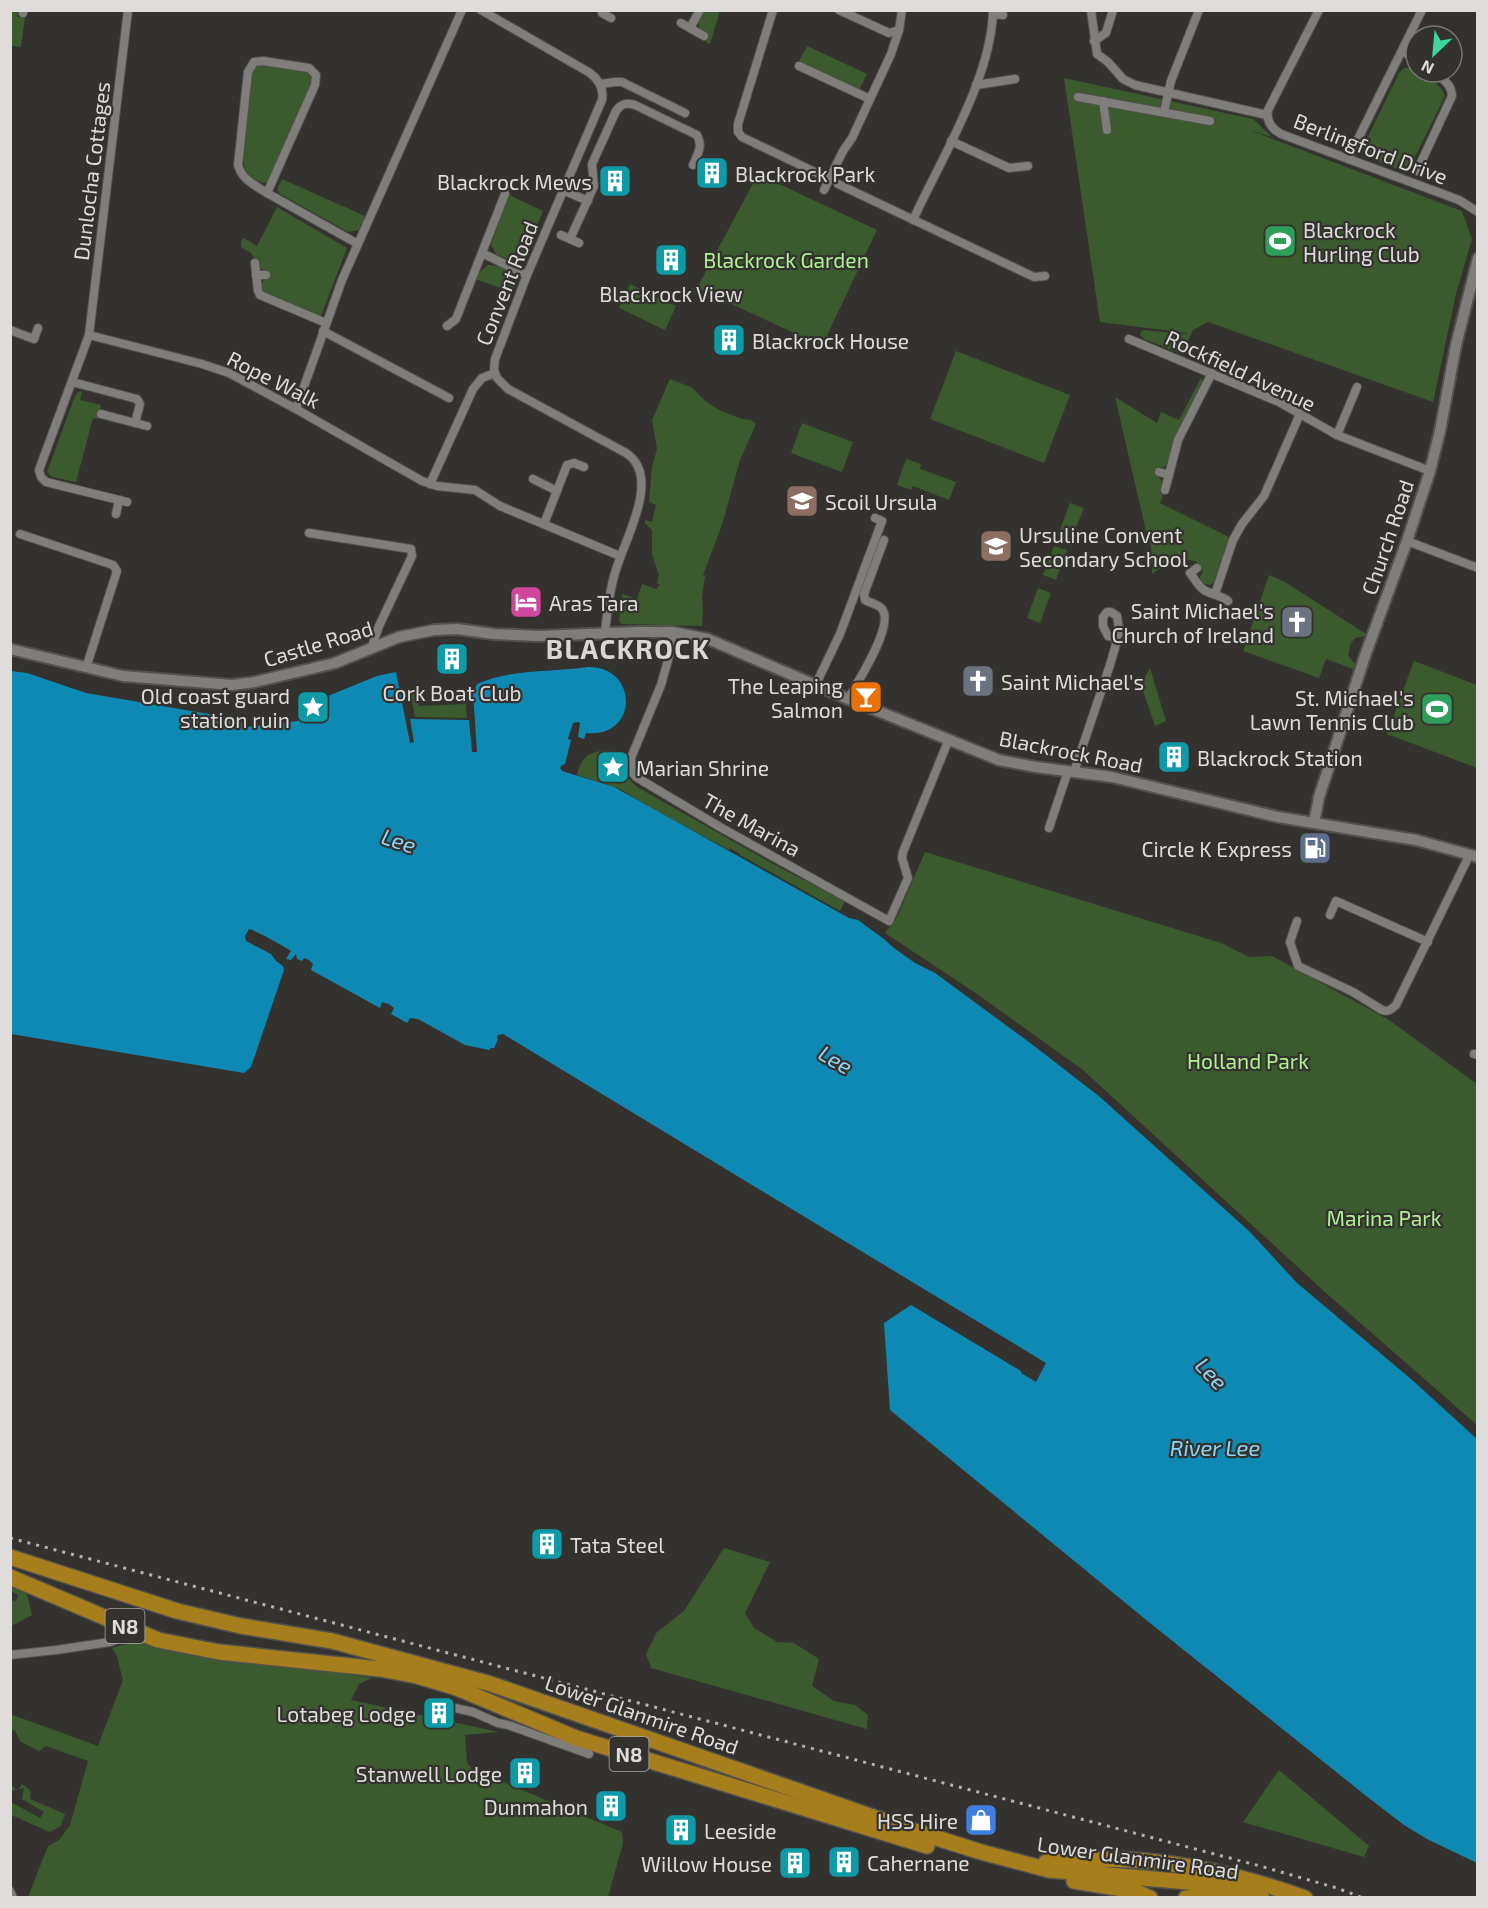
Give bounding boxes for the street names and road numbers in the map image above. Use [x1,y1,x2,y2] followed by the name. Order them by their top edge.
[68,80,114,262] street label: Dunlocha Cottages
[1291,107,1451,189] street label: Berlingford Drive
[470,217,542,349] street label: Convent Road
[1162,324,1320,416] street label: Rockfield Avenue
[223,345,325,413] street label: Rope Walk
[1356,476,1418,598] street label: Church Road
[260,615,376,671] street label: Castle Road
[997,725,1145,777] street label: Blackrock Road
[699,787,805,861] street label: The Marina
[106,1609,144,1643] road number: N8
[542,1669,742,1759] street label: Lower Glanmire Road
[610,1737,648,1771] road number: N8
[1036,1830,1240,1884] street label: Lower Glanmire Road

